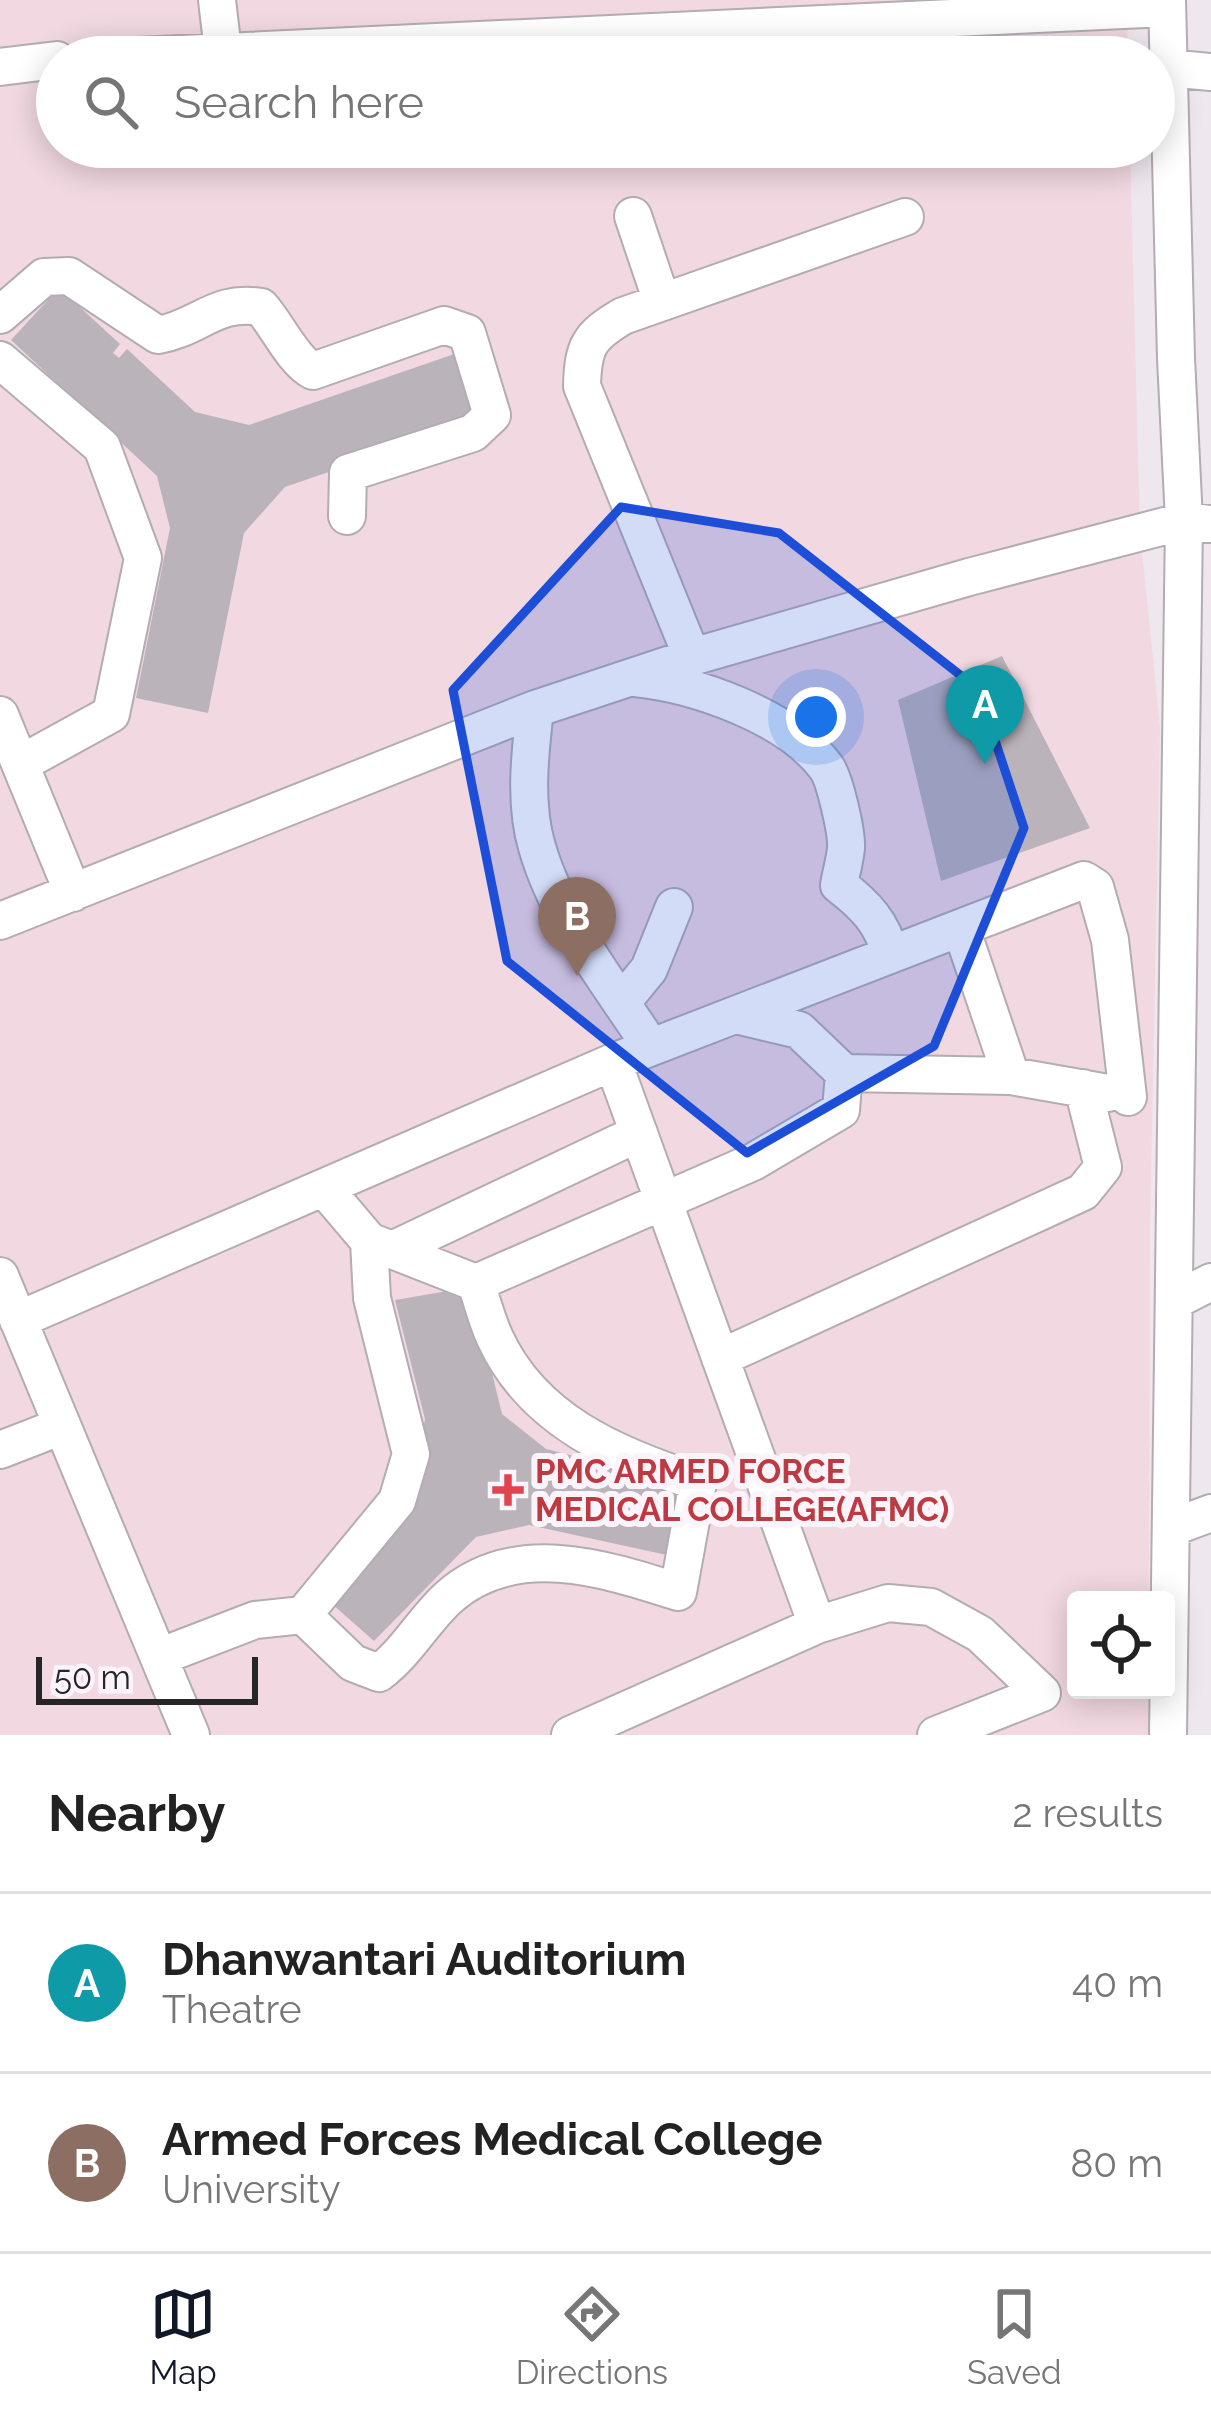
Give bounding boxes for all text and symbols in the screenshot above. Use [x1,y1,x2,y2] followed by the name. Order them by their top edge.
[36,36,1175,168] search box
[78,69,144,135] icon: search
[174,76,424,129] text: Search here
[946,665,1024,764] pin: A
[786,687,846,747] your location
[538,877,616,976] pin: B
[535,1452,949,1529] place label: PMC ARMED FORCE MEDICAL COLLEGE(AFMC)
[492,1474,524,1506] marker: PMC ARMED FORCE MEDICAL COLLEGE(AFMC)
[1067,1591,1175,1699] map controls
[1067,1591,1175,1699] button: locate
[36,1651,258,1704] scale bar
[54,1658,131,1697] text: 50 m
[48,1783,225,1843] text: Nearby
[1012,1790,1163,1836] text: 2 results
[162,1933,686,1986] text: Dhanwantari Auditorium
[74,1960,100,2006] text: A
[1072,1960,1163,2006] text: 40 m
[162,1986,302,2032] text: Theatre
[162,2113,822,2166] text: Armed Forces Medical College
[74,2140,100,2186] text: B
[1070,2140,1163,2186] text: 80 m
[162,2166,341,2212] text: University
[150,2281,217,2392] tab: Map
[516,2281,668,2392] tab: Directions
[967,2281,1061,2392] tab: Saved

